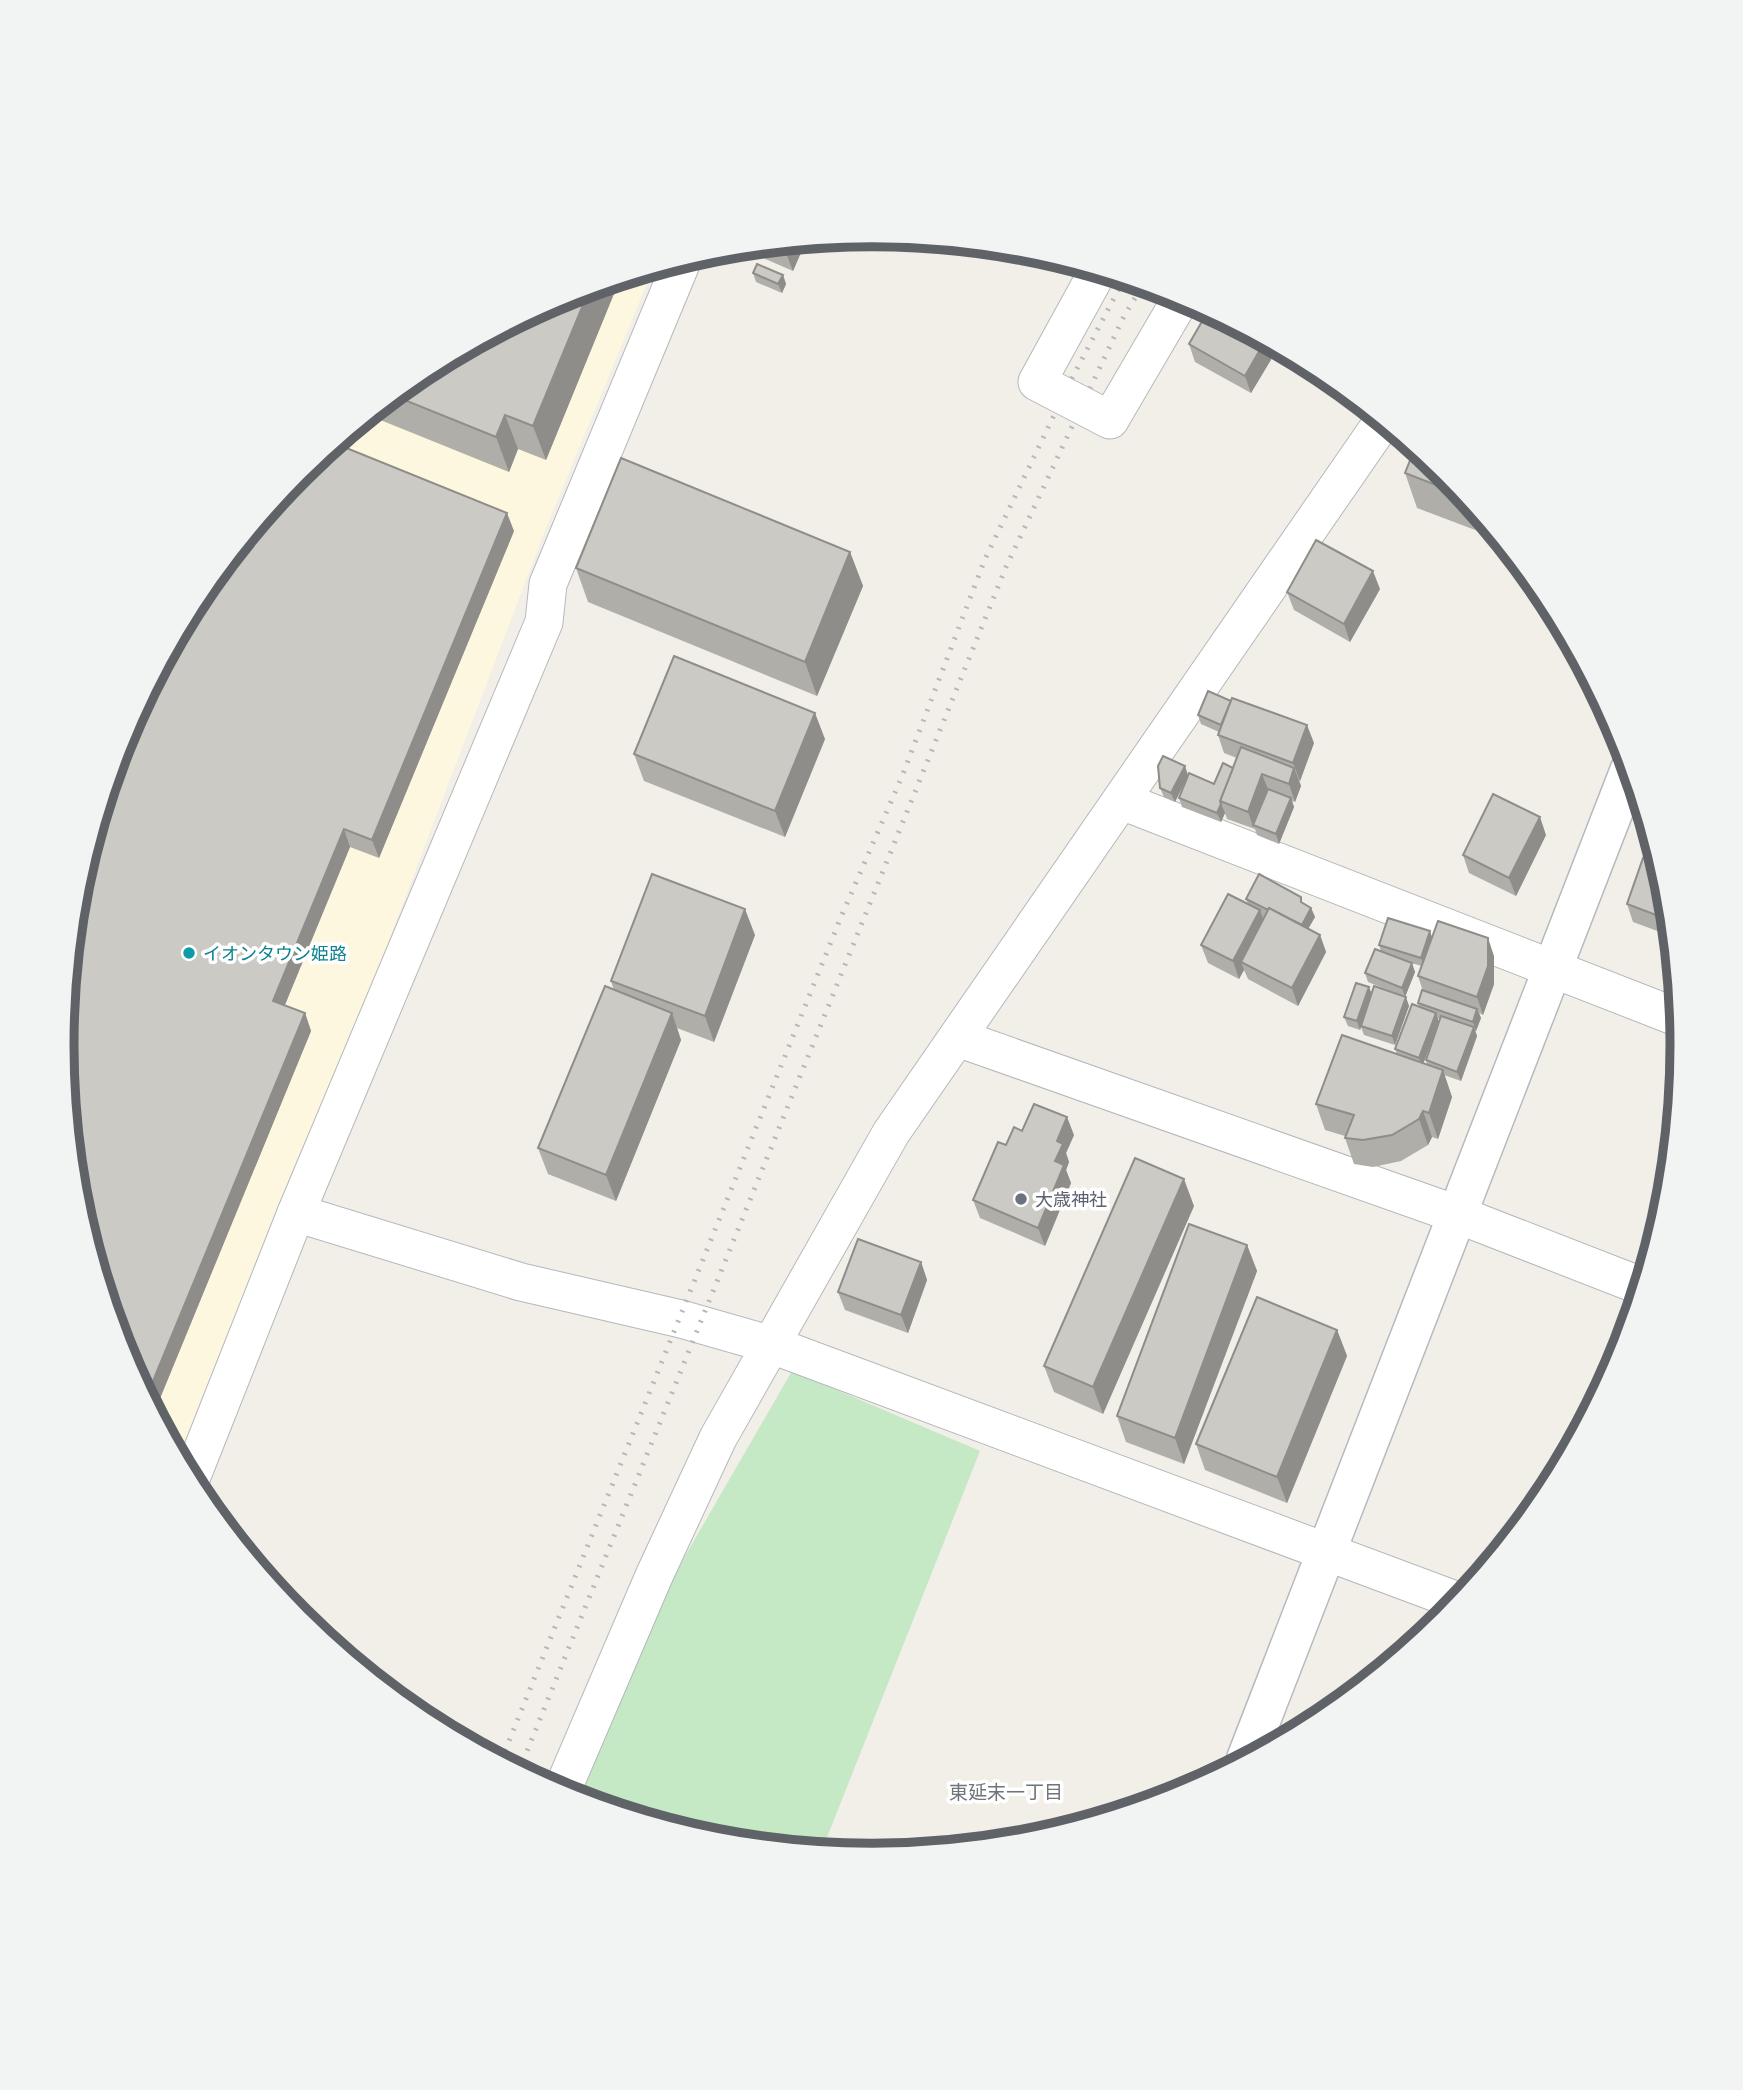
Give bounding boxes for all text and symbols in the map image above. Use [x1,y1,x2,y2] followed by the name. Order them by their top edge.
[203,943,347,963] place label: イオンタウン姫路
[181,945,197,961] marker: イオンタウン姫路
[1035,1189,1107,1209] place label: 大歳神社
[1013,1191,1029,1207] marker: 大歳神社
[949,1781,1063,1803] district label: 東延末一丁目

